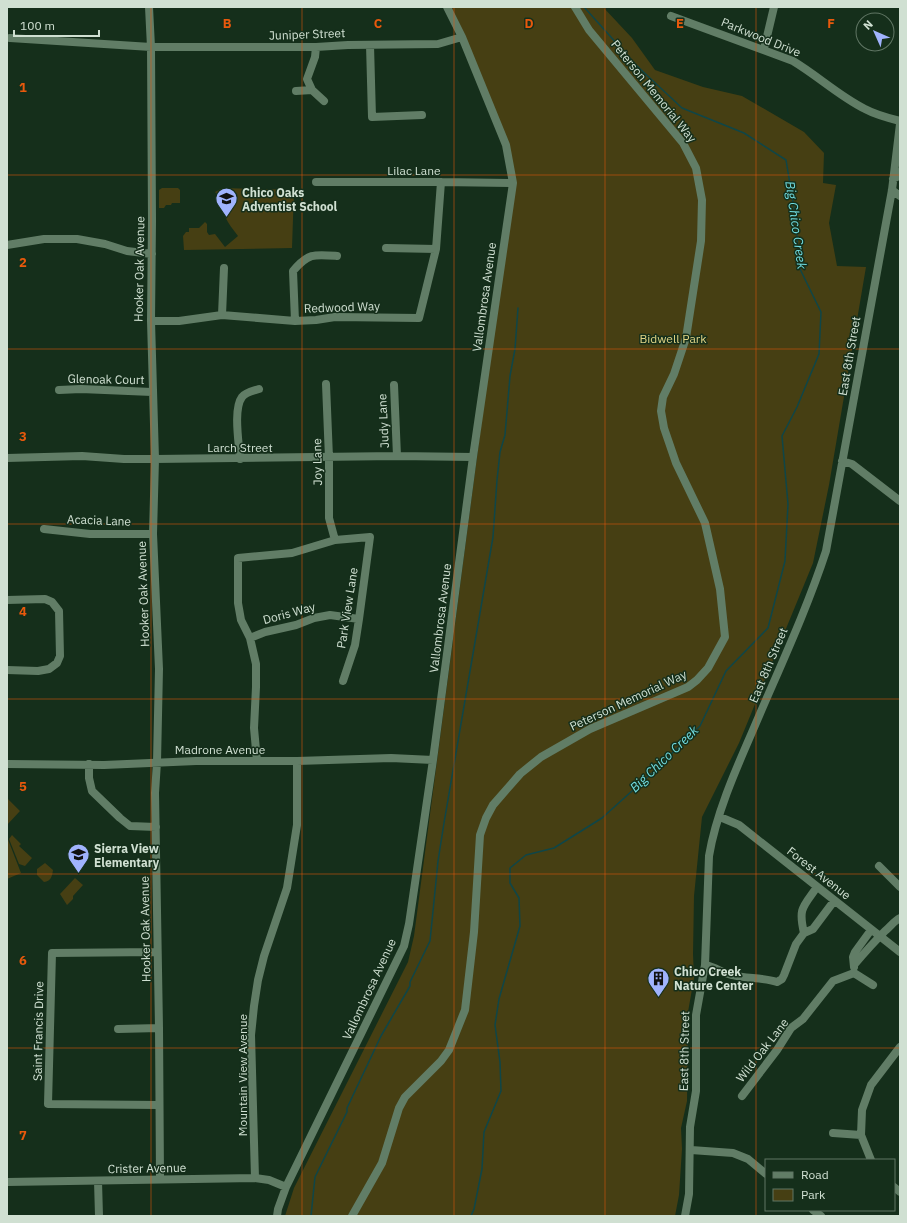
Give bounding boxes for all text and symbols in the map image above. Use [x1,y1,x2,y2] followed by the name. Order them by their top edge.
[14,12,99,38] scale bar
[855,12,895,52] north arrow
[719,14,803,60] street label: Parkwood Drive
[223,15,232,32] text: B
[374,15,383,32] text: C
[524,15,534,32] text: D
[676,15,684,32] text: E
[827,15,835,32] text: F
[860,17,876,33] text: N
[20,18,55,33] text: 100 m
[269,25,345,43] street label: Juniper Street
[608,37,700,145] street label: Peterson Memorial Way
[19,79,27,96] text: 1
[387,163,441,178] street label: Lilac Lane
[781,180,811,270] water label: Big Chico Creek
[242,185,338,214] place label: Chico Oaks Adventist School
[213,186,239,219] school or university icon: Chico Oaks Adventist School
[131,215,147,322] street label: Hooker Oak Avenue
[469,241,499,353] street label: Vallombrosa Avenue
[19,254,27,271] text: 2
[304,298,380,316] street label: Redwood Way
[835,315,863,397] street label: East 8th Street
[639,331,707,346] park label: Bidwell Park
[67,371,145,387] street label: Glenoak Court
[374,393,392,449] street label: Judy Lane
[19,428,27,445] text: 3
[309,438,325,486] street label: Joy Lane
[207,440,273,455] street label: Larch Street
[67,511,132,529] street label: Acacia Lane
[134,540,152,647] street label: Hooker Oak Avenue
[426,562,454,674] street label: Vallombrosa Avenue
[333,566,361,650] street label: Park View Lane
[261,599,317,627] street label: Doris Way
[19,603,27,620] text: 4
[745,625,791,705] street label: East 8th Street
[567,666,689,734] street label: Peterson Memorial Way
[626,722,702,796] water label: Big Chico Creek
[175,742,266,757] street label: Madrone Avenue
[19,778,27,795] text: 5
[94,841,160,870] place label: Sierra View Elementary
[65,842,91,875] school or university icon: Sierra View Elementary
[784,843,854,903] street label: Forest Avenue
[137,875,153,982] street label: Hooker Oak Avenue
[339,936,399,1042] street label: Vallombrosa Avenue
[19,952,27,969] text: 6
[674,964,754,993] place label: Chico Creek Nature Center
[646,965,672,998] building icon: Chico Creek Nature Center
[30,981,46,1081] street label: Saint Francis Drive
[676,1011,692,1091] street label: East 8th Street
[235,1013,250,1136] street label: Mountain View Avenue
[733,1015,792,1085] street label: Wild Oak Lane
[19,1127,27,1144] text: 7
[765,1159,895,1211] legend
[108,1160,187,1176] street label: Crister Avenue
[801,1167,829,1182] text: Road
[801,1187,826,1202] text: Park

